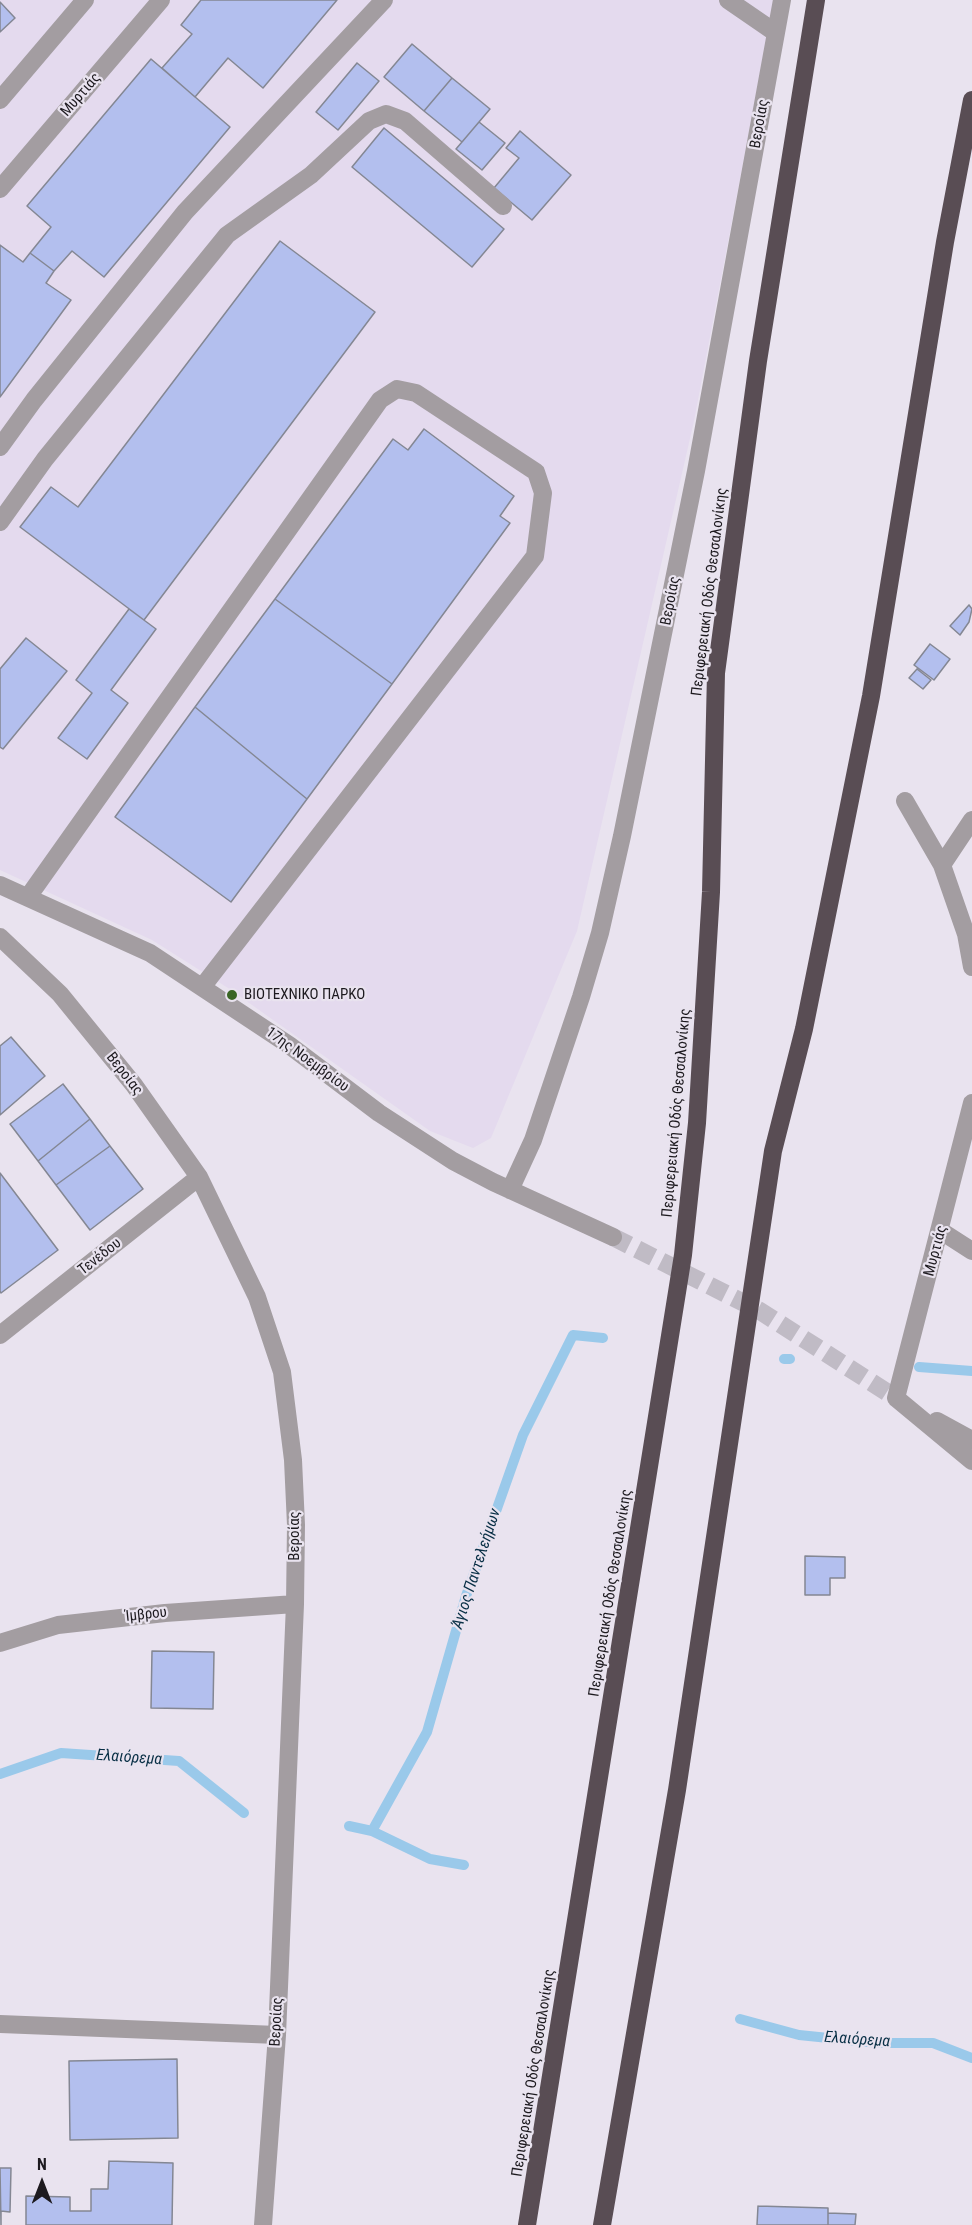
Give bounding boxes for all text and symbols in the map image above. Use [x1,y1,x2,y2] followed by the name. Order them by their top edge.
[57,70,105,120] street label: Μυρτιάς
[747,98,773,150] street label: Βεροίας
[688,487,732,697] street label: Περιφερειακή Οδός Θεσσαλονίκης
[657,575,685,627] street label: Βεροίας
[244,986,365,1004] place label: ΒΙΟΤΕΧΝΙΚΟ ΠΑΡΚΟ
[225,988,239,1002] marker: ΒΙΟΤΕΧΝΙΚΟ ΠΑΡΚΟ
[659,1008,695,1218] street label: Περιφερειακή Οδός Θεσσαλονίκης
[262,1024,352,1096] street label: 17ης Νοεμβρίου
[102,1049,146,1099] street label: Βεροίας
[921,1224,951,1278] street label: Μυρτιάς
[75,1235,125,1279] street label: Τενέδου
[586,1488,636,1698] street label: Περιφερειακή Οδός Θεσσαλονίκης
[449,1506,505,1632] water label: Άγιος Παντελεήμων
[286,1511,304,1561] street label: Βεροίας
[124,1604,168,1626] street label: Ίμβρου
[95,1746,163,1770] water label: Ελαιόρεμα
[509,1968,559,2178] street label: Περιφερειακή Οδός Θεσσαλονίκης
[267,1997,287,2047] street label: Βεροίας
[823,2028,891,2052] water label: Ελαιόρεμα
[12,2153,72,2213] north arrow
[37,2155,47,2174] text: N

